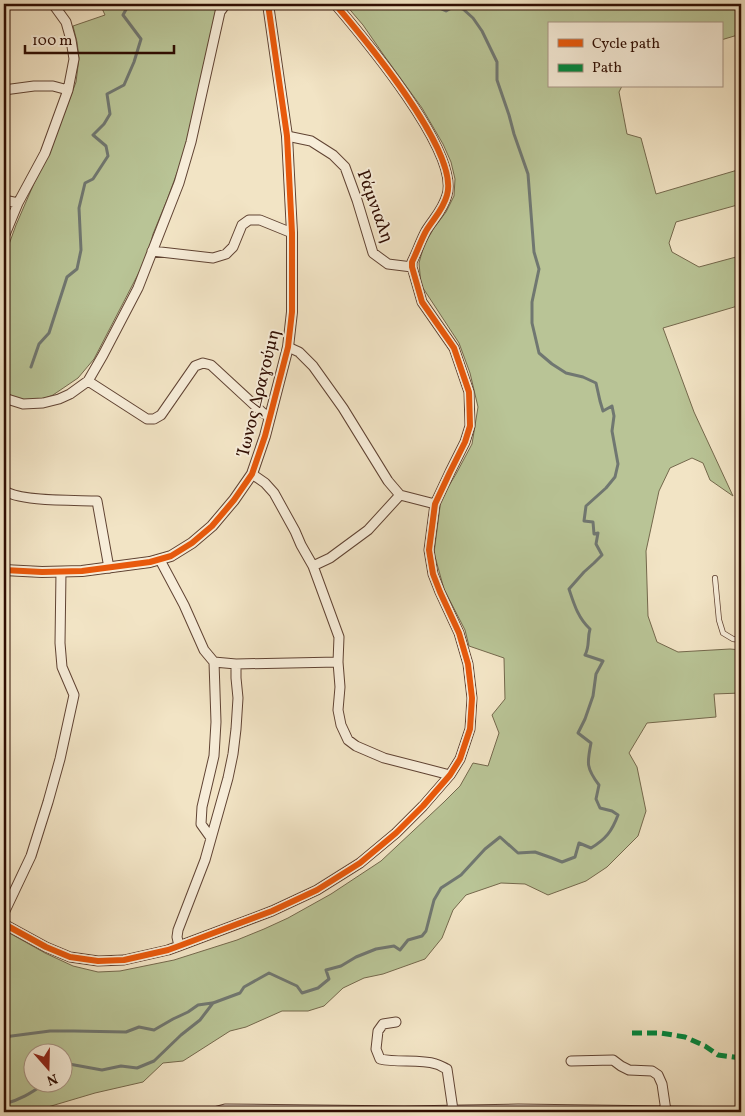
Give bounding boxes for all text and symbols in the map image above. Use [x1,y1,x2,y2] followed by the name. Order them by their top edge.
[25,22,174,54] scale bar
[548,22,722,88] legend
[32,31,72,52] text: 100 m
[592,34,660,55] text: Cycle path
[592,58,622,79] text: Path
[350,166,399,247] street label: Ράμνιαλη
[231,327,287,460] street label: Ίωνος Δραγούμη
[22,1044,72,1094] north arrow
[44,1068,60,1089] text: N

